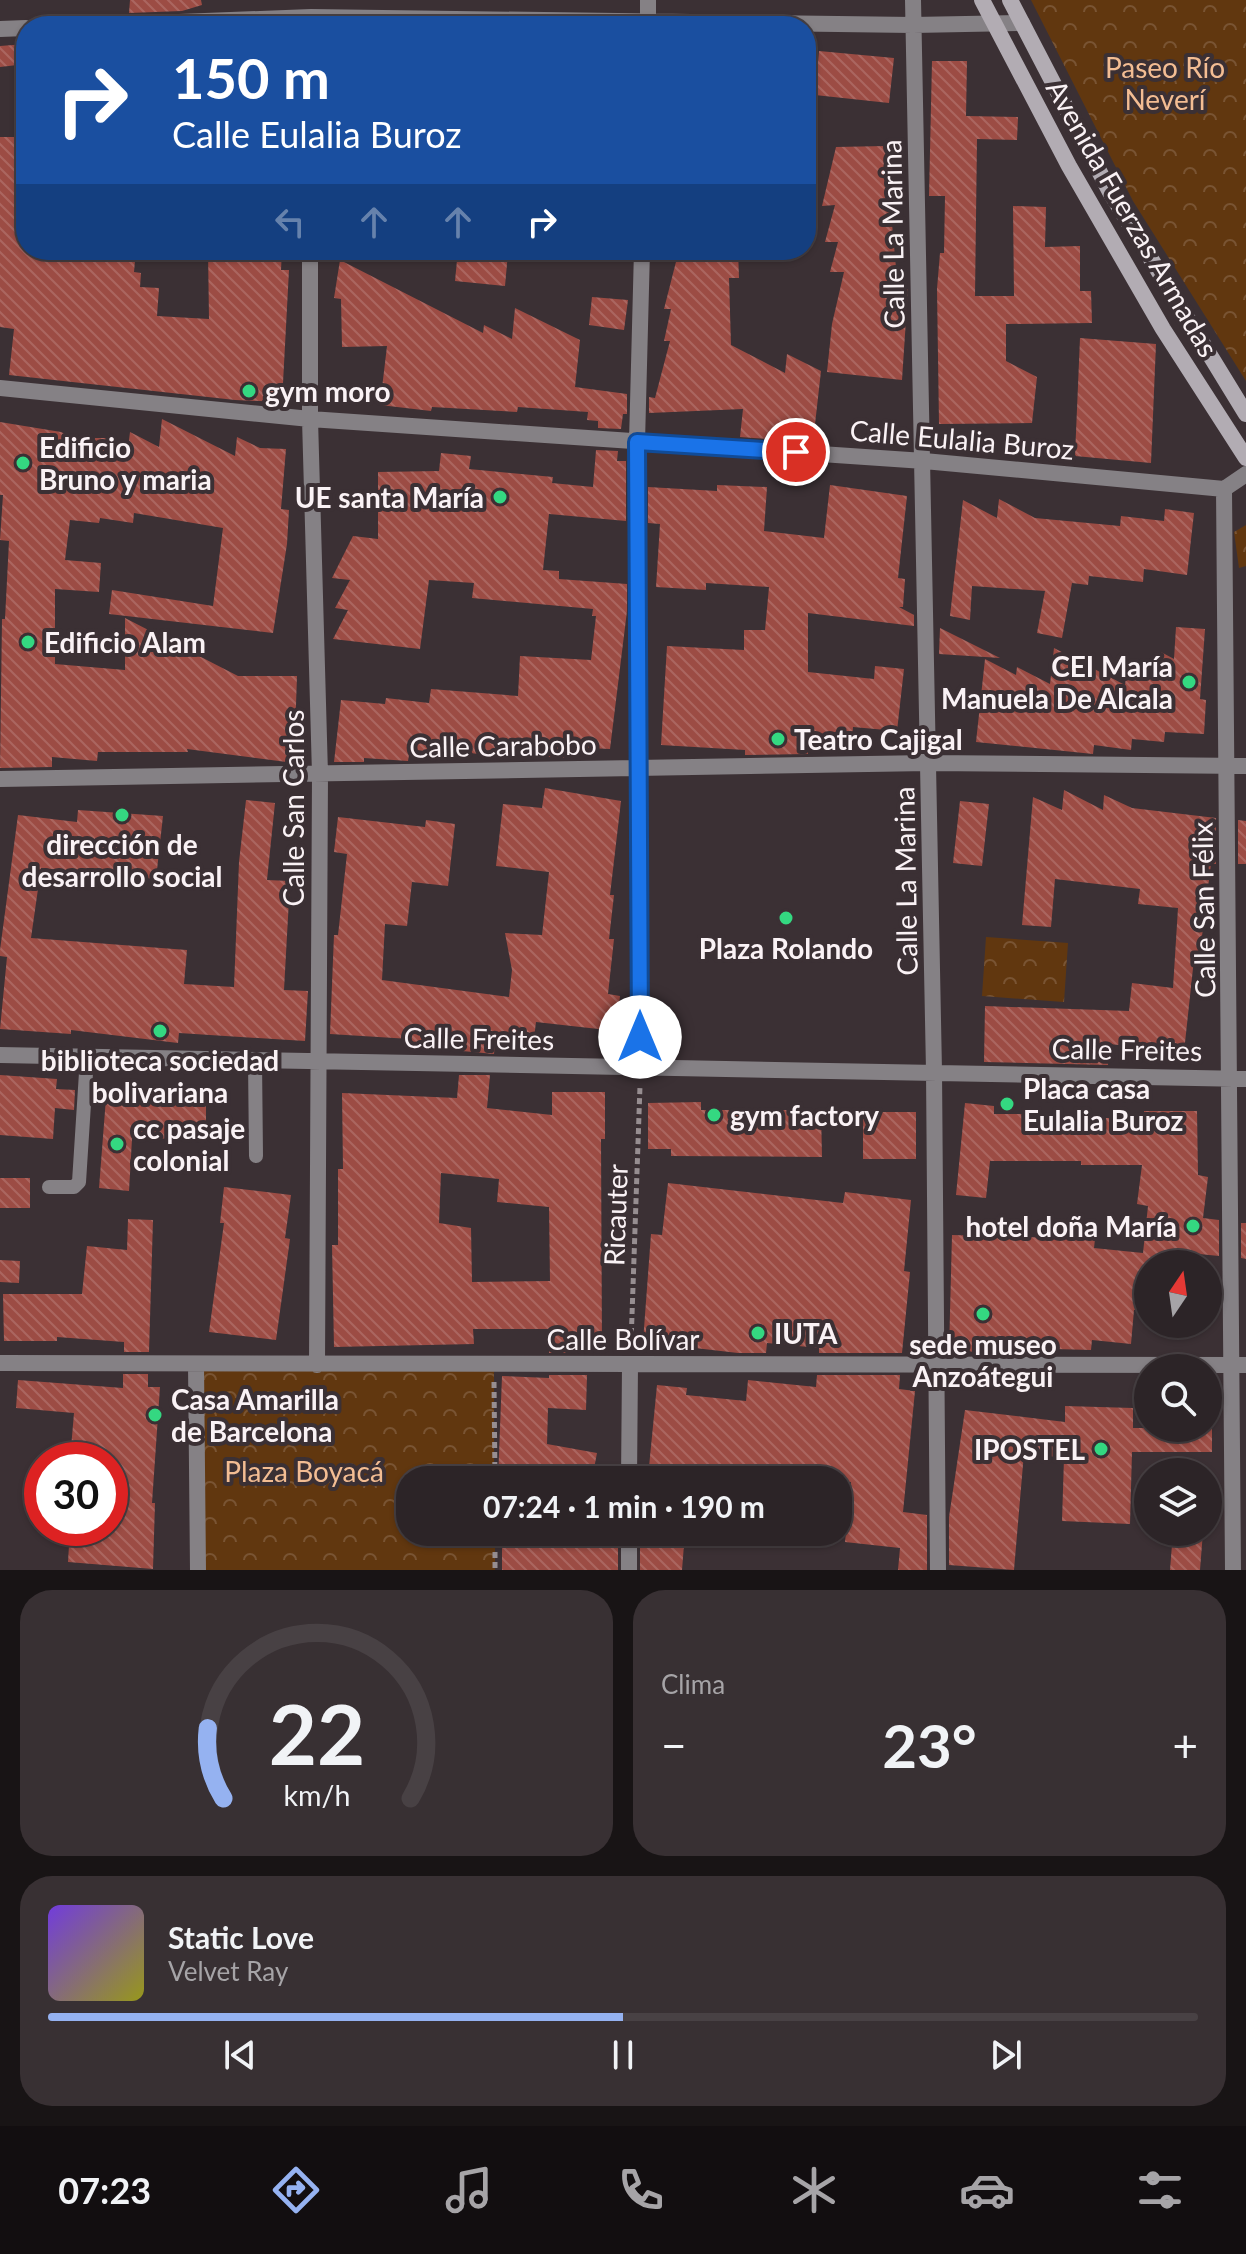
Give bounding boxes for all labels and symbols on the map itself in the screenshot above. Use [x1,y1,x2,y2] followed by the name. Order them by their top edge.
[1105,50,1225,116] park label: Paseo Río Neverí
[1040,74,1226,362] street label: Avenida Fuerzas Armadas
[873,139,911,329] street label: Calle La Marina
[265,374,390,408] place label: gym moro
[240,382,258,400] marker: gym moro
[848,412,1076,466] street label: Calle Eulalia Buroz
[762,418,830,486] pin
[39,430,212,496] place label: Edificio Bruno y maria
[14,454,32,472] marker: Edificio Bruno y maria
[295,480,484,514] place label: UE santa María
[491,488,509,506] marker: UE santa María
[44,625,206,659] place label: Edificio Alam
[19,633,37,651] marker: Edificio Alam
[941,649,1173,715] place label: CEI María Manuela De Alcala
[1180,673,1198,691] marker: CEI María Manuela De Alcala
[276,710,310,906] street label: Calle San Carlos
[794,722,963,756] place label: Teatro Cajigal
[409,726,597,764] street label: Calle Carabobo
[769,730,787,748] marker: Teatro Cajigal
[886,786,924,976] street label: Calle La Marina
[113,806,131,824] marker: dirección de desarrollo social
[1184,822,1222,998] street label: Calle San Félix
[22,827,222,893] place label: dirección de desarrollo social
[777,909,795,927] marker: Plaza Rolando
[699,931,873,965] place label: Plaza Rolando
[598,995,682,1079] position arrow
[404,1020,554,1056] street label: Calle Freites
[151,1022,169,1040] marker: biblioteca sociedad bolivariana
[1052,1031,1202,1067] street label: Calle Freites
[41,1043,279,1109] place label: biblioteca sociedad bolivariana
[1023,1071,1184,1137] place label: Placa casa Eulalia Buroz
[998,1095,1016,1113] marker: Placa casa Eulalia Buroz
[730,1098,879,1132] place label: gym factory
[705,1106,723,1124] marker: gym factory
[133,1111,245,1177] place label: cc pasaje colonial
[108,1135,126,1153] marker: cc pasaje colonial
[596,1163,634,1267] street label: Ricauter
[966,1209,1177,1243] place label: hotel doña María
[1184,1217,1202,1235] marker: hotel doña María
[1134,1250,1222,1338] north arrow
[974,1305,992,1323] marker: sede museo Anzoátegui
[774,1316,838,1350] place label: IUTA
[546,1322,700,1356] street label: Calle Bolívar
[749,1324,767,1342] marker: IUTA
[909,1327,1057,1393] place label: sede museo Anzoátegui
[171,1382,339,1448] place label: Casa Amarilla de Barcelona
[146,1406,164,1424] marker: Casa Amarilla de Barcelona
[974,1432,1085,1466] place label: IPOSTEL
[1092,1440,1110,1458] marker: IPOSTEL
[24,1442,128,1546] speed limit sign: 30
[224,1454,384,1488] park label: Plaza Boyacá

